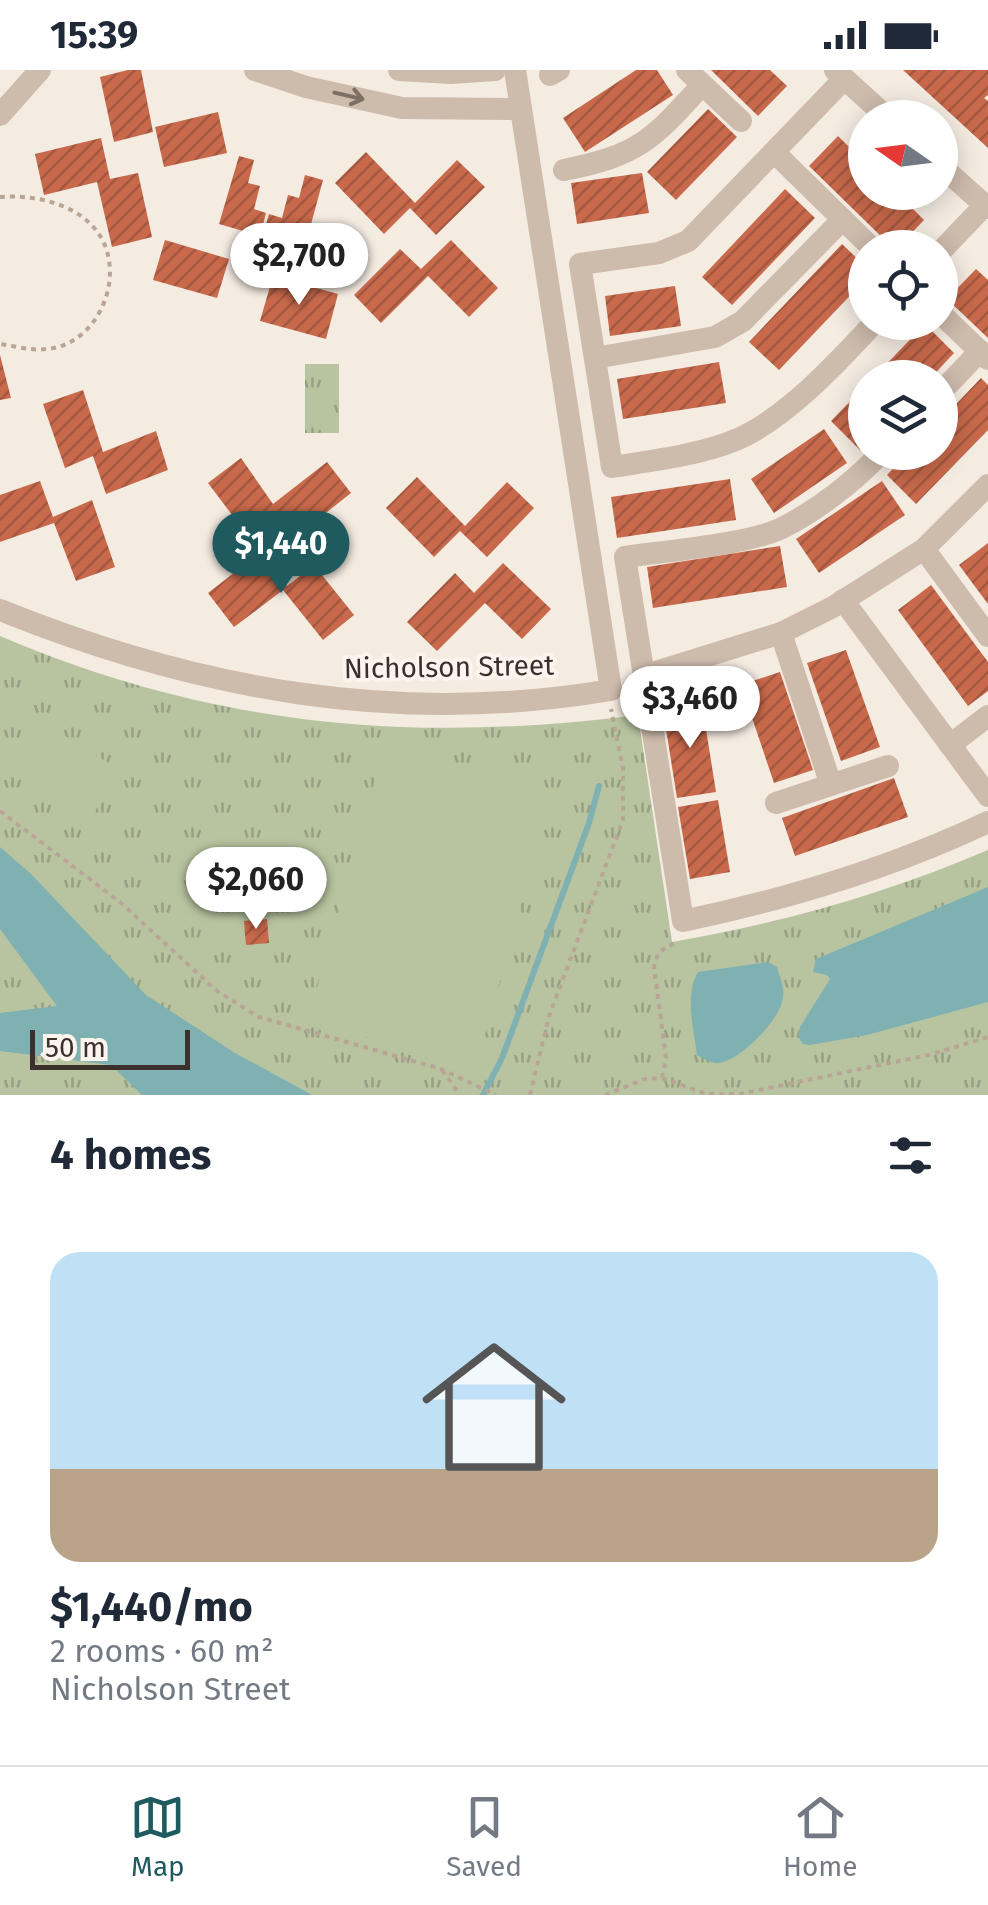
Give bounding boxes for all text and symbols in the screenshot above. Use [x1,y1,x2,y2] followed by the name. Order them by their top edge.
[50,12,138,58] text: 15:39
[332,88,364,106] one-way arrow
[848,100,958,210] north arrow
[848,100,958,470] map controls
[218,223,380,308] pin: $2,700
[848,230,958,340] button: locate
[252,236,346,274] text: $2,700
[848,360,958,470] button: layers
[200,511,362,596] pin: $1,440
[234,524,328,562] text: $1,440
[343,649,555,685] street label: Nicholson Street
[609,666,771,751] pin: $3,460
[642,679,738,717] text: $3,460
[175,847,337,932] pin: $2,060
[208,860,304,898] text: $2,060
[30,1025,190,1070] scale bar
[45,1031,106,1064] text: 50 m
[883,1128,938,1183] icon: filters
[50,1130,211,1180] text: 4 homes
[404,1317,584,1497] icon: home
[50,1582,253,1632] text: $1,440/mo
[50,1632,274,1670] text: 2 rooms · 60 m²
[50,1670,291,1708] text: Nicholson Street
[130,1790,185,1883] tab: Map
[446,1790,522,1883] tab: Saved
[783,1790,858,1883] tab: Home

